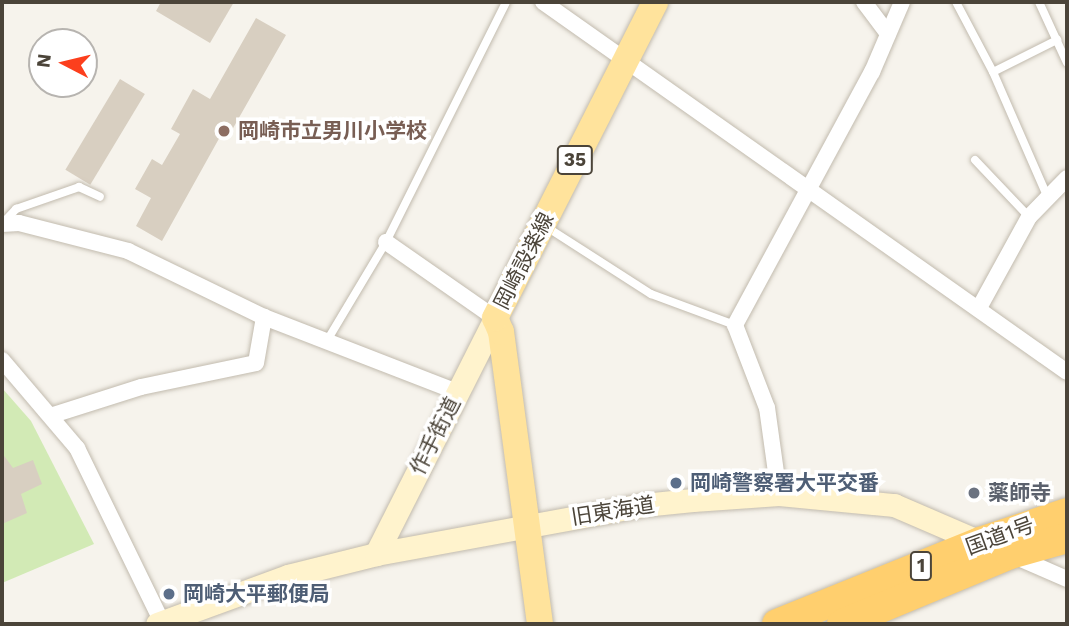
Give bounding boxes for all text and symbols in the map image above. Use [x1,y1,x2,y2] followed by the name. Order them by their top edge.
[28,28,98,98] north arrow
[31,52,56,69] text: N
[238,118,427,144] place label: 岡崎市立男川小学校
[216,123,232,139] marker: 岡崎市立男川小学校
[556,144,594,176] road number: 35
[489,209,559,313] street label: 岡崎設楽線
[405,393,465,479] street label: 作手街道
[690,470,879,496] place label: 岡崎警察署大平交番
[668,475,684,491] marker: 岡崎警察署大平交番
[988,480,1051,506] place label: 薬師寺
[966,485,982,501] marker: 薬師寺
[570,492,656,530] street label: 旧東海道
[962,512,1038,560] street label: 国道1号
[909,551,933,582] road number: 1
[183,581,330,607] place label: 岡崎大平郵便局
[161,586,177,602] marker: 岡崎大平郵便局

